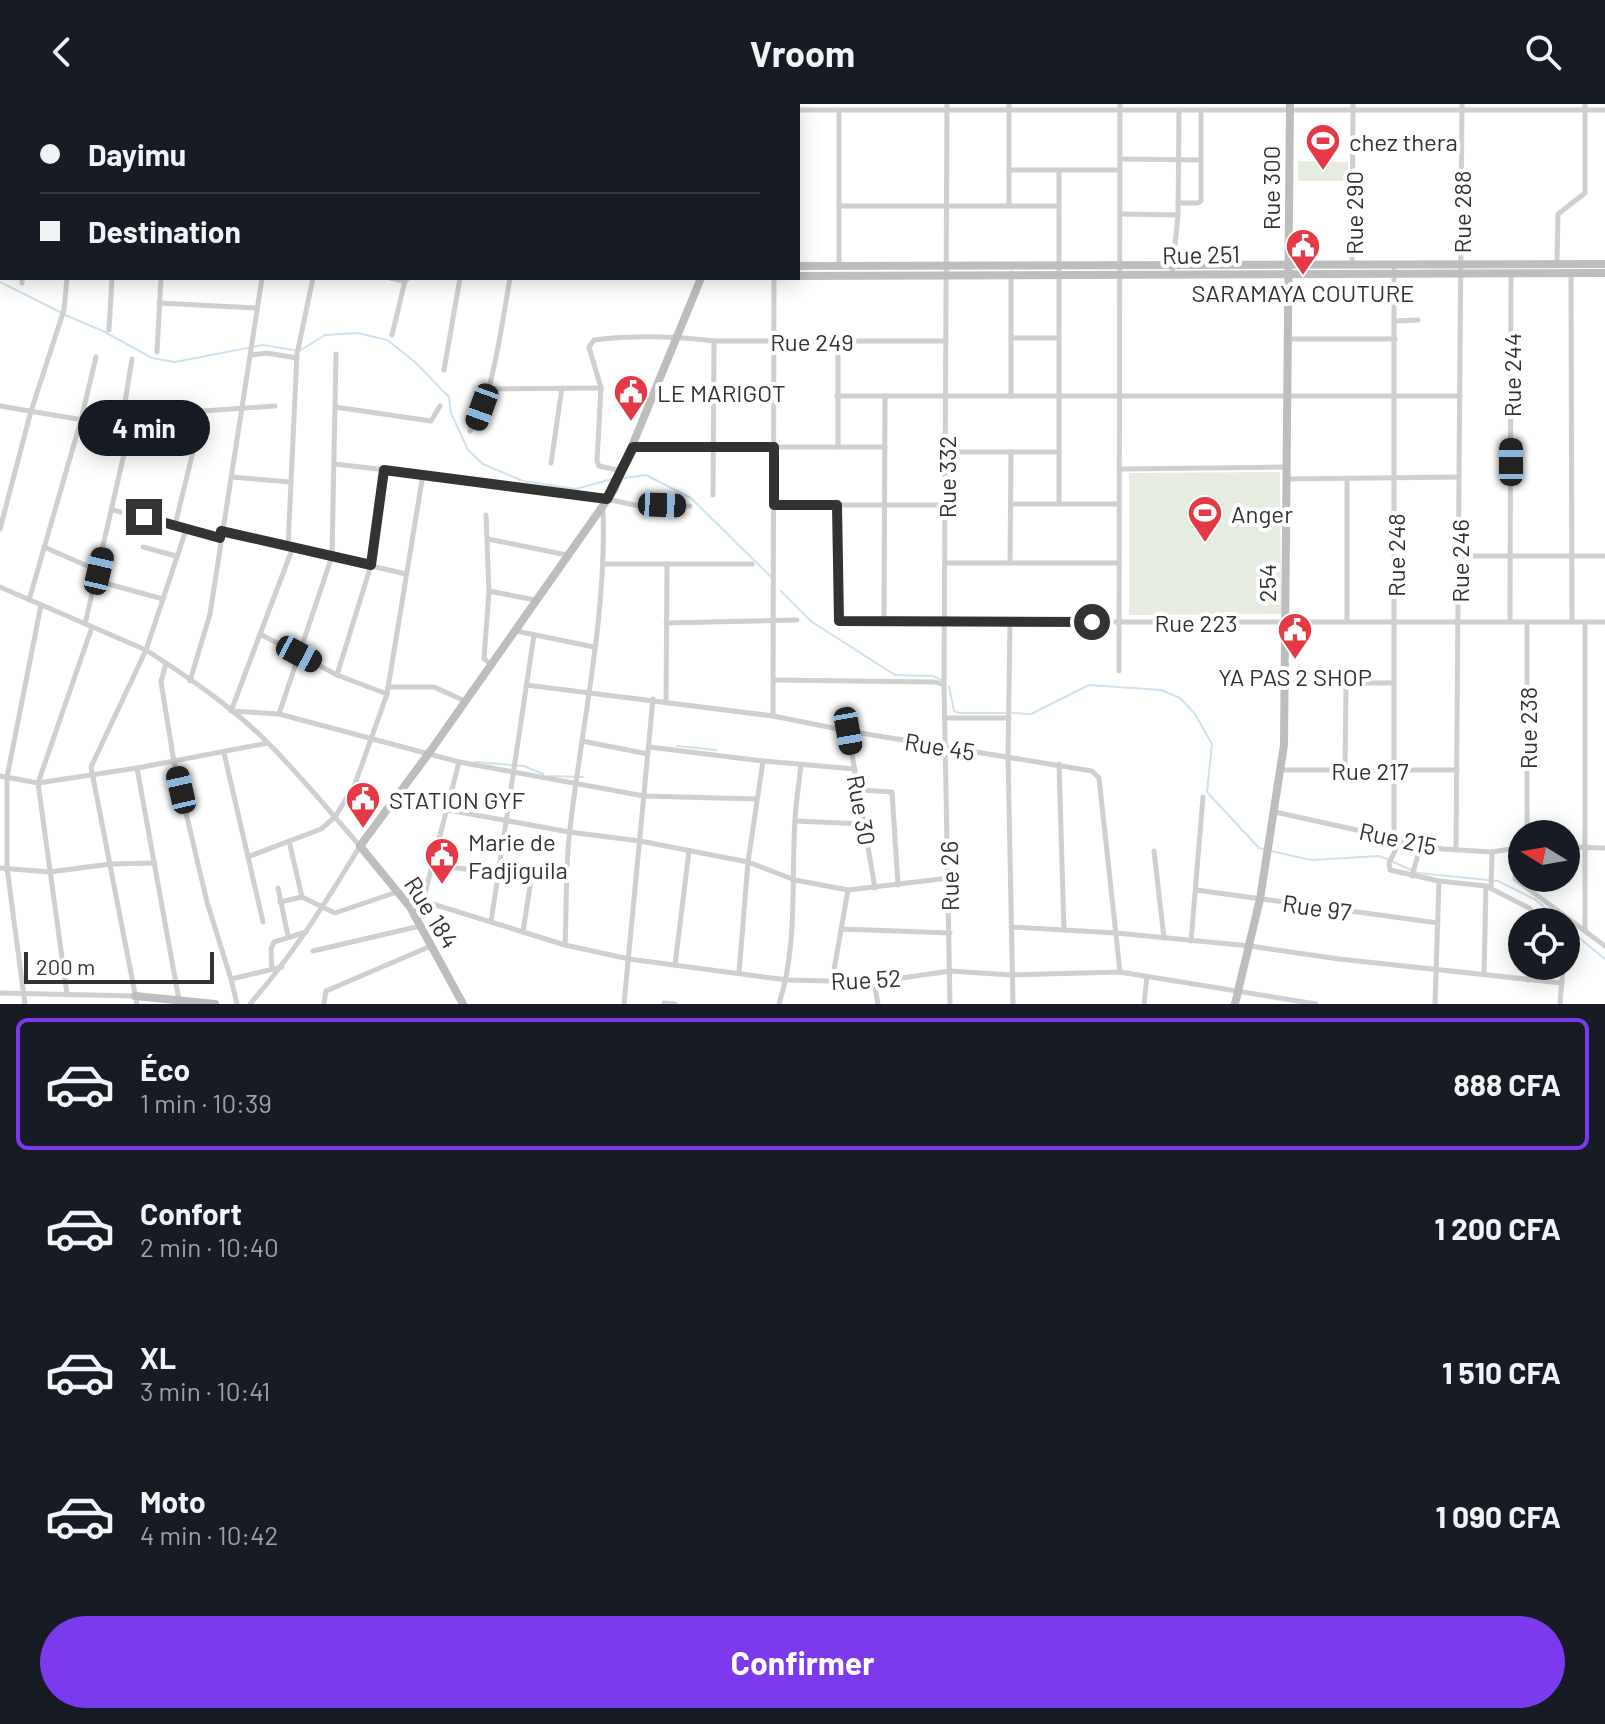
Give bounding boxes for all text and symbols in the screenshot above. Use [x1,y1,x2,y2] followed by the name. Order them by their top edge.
[40,30,84,74] icon: back
[1521,30,1565,74] icon: search
[750,31,855,74] text: Vroom
[1304,122,1342,172] sports icon: chez thera
[1349,127,1458,156] place label: chez thera
[88,136,186,172] text: Dayimu
[1256,146,1285,230] street label: Rue 300
[1447,170,1476,254] street label: Rue 288
[1339,171,1368,255] street label: Rue 290
[88,213,241,249] text: Destination
[1284,227,1322,277] public building icon: SARAMAYA COUTURE
[1162,239,1240,269] street label: Rue 251
[1191,278,1415,307] place label: SARAMAYA COUTURE
[770,327,854,356] street label: Rue 249
[1497,333,1526,417] street label: Rue 244
[612,373,650,423] public building icon: LE MARIGOT
[657,378,786,407] place label: LE MARIGOT
[463,380,501,434] car
[78,401,210,457] callout: 4 min
[112,412,176,443] text: 4 min
[932,436,961,518] street label: Rue 332
[1499,438,1523,486] car
[638,492,686,518] car
[1186,494,1224,544] sports icon: Anger
[126,499,162,535] route end
[1231,499,1293,528] place label: Anger
[1381,513,1410,597] street label: Rue 248
[1445,519,1474,603] street label: Rue 246
[82,545,116,597] car
[1252,564,1281,602] street label: 254
[1074,604,1110,640] route start
[1154,608,1238,637] street label: Rue 223
[1276,611,1314,661] public building icon: YA PAS 2 SHOP
[272,632,326,676] car
[1218,662,1372,691] place label: YA PAS 2 SHOP
[1513,687,1542,769] street label: Rue 238
[832,705,864,757] car
[903,726,977,766] street label: Rue 45
[1331,756,1409,785] street label: Rue 217
[164,764,198,816] car
[842,772,882,848] street label: Rue 30
[344,780,382,830] public building icon: STATION GYF
[389,785,525,814] place label: STATION GYF
[1357,816,1439,860] street label: Rue 215
[1508,820,1580,892] north arrow
[1508,820,1580,980] map controls
[468,827,568,884] place label: Marie de Fadjiguila
[423,836,461,886] public building icon: Marie de Fadjiguila
[934,841,964,911] street label: Rue 26
[399,871,465,953] street label: Rue 184
[1281,888,1353,926] street label: Rue 97
[1508,908,1580,980] button: locate
[24,948,214,984] scale bar
[36,953,95,979] text: 200 m
[830,963,902,995] street label: Rue 52
[44,1048,116,1120] icon: car
[140,1051,190,1087] text: Éco
[1453,1066,1561,1102] text: 888 CFA
[140,1087,272,1118] text: 1 min · 10:39
[44,1192,116,1264] icon: car
[140,1195,242,1231] text: Confort
[1435,1210,1561,1246] text: 1 200 CFA
[140,1231,279,1262] text: 2 min · 10:40
[44,1336,116,1408] icon: car
[140,1339,176,1375] text: XL
[1442,1354,1561,1390] text: 1 510 CFA
[140,1375,270,1406] text: 3 min · 10:41
[44,1480,116,1552] icon: car
[140,1483,206,1519] text: Moto
[1435,1498,1561,1534] text: 1 090 CFA
[140,1519,278,1550] text: 4 min · 10:42
[40,1616,1565,1708] button: Confirmer

